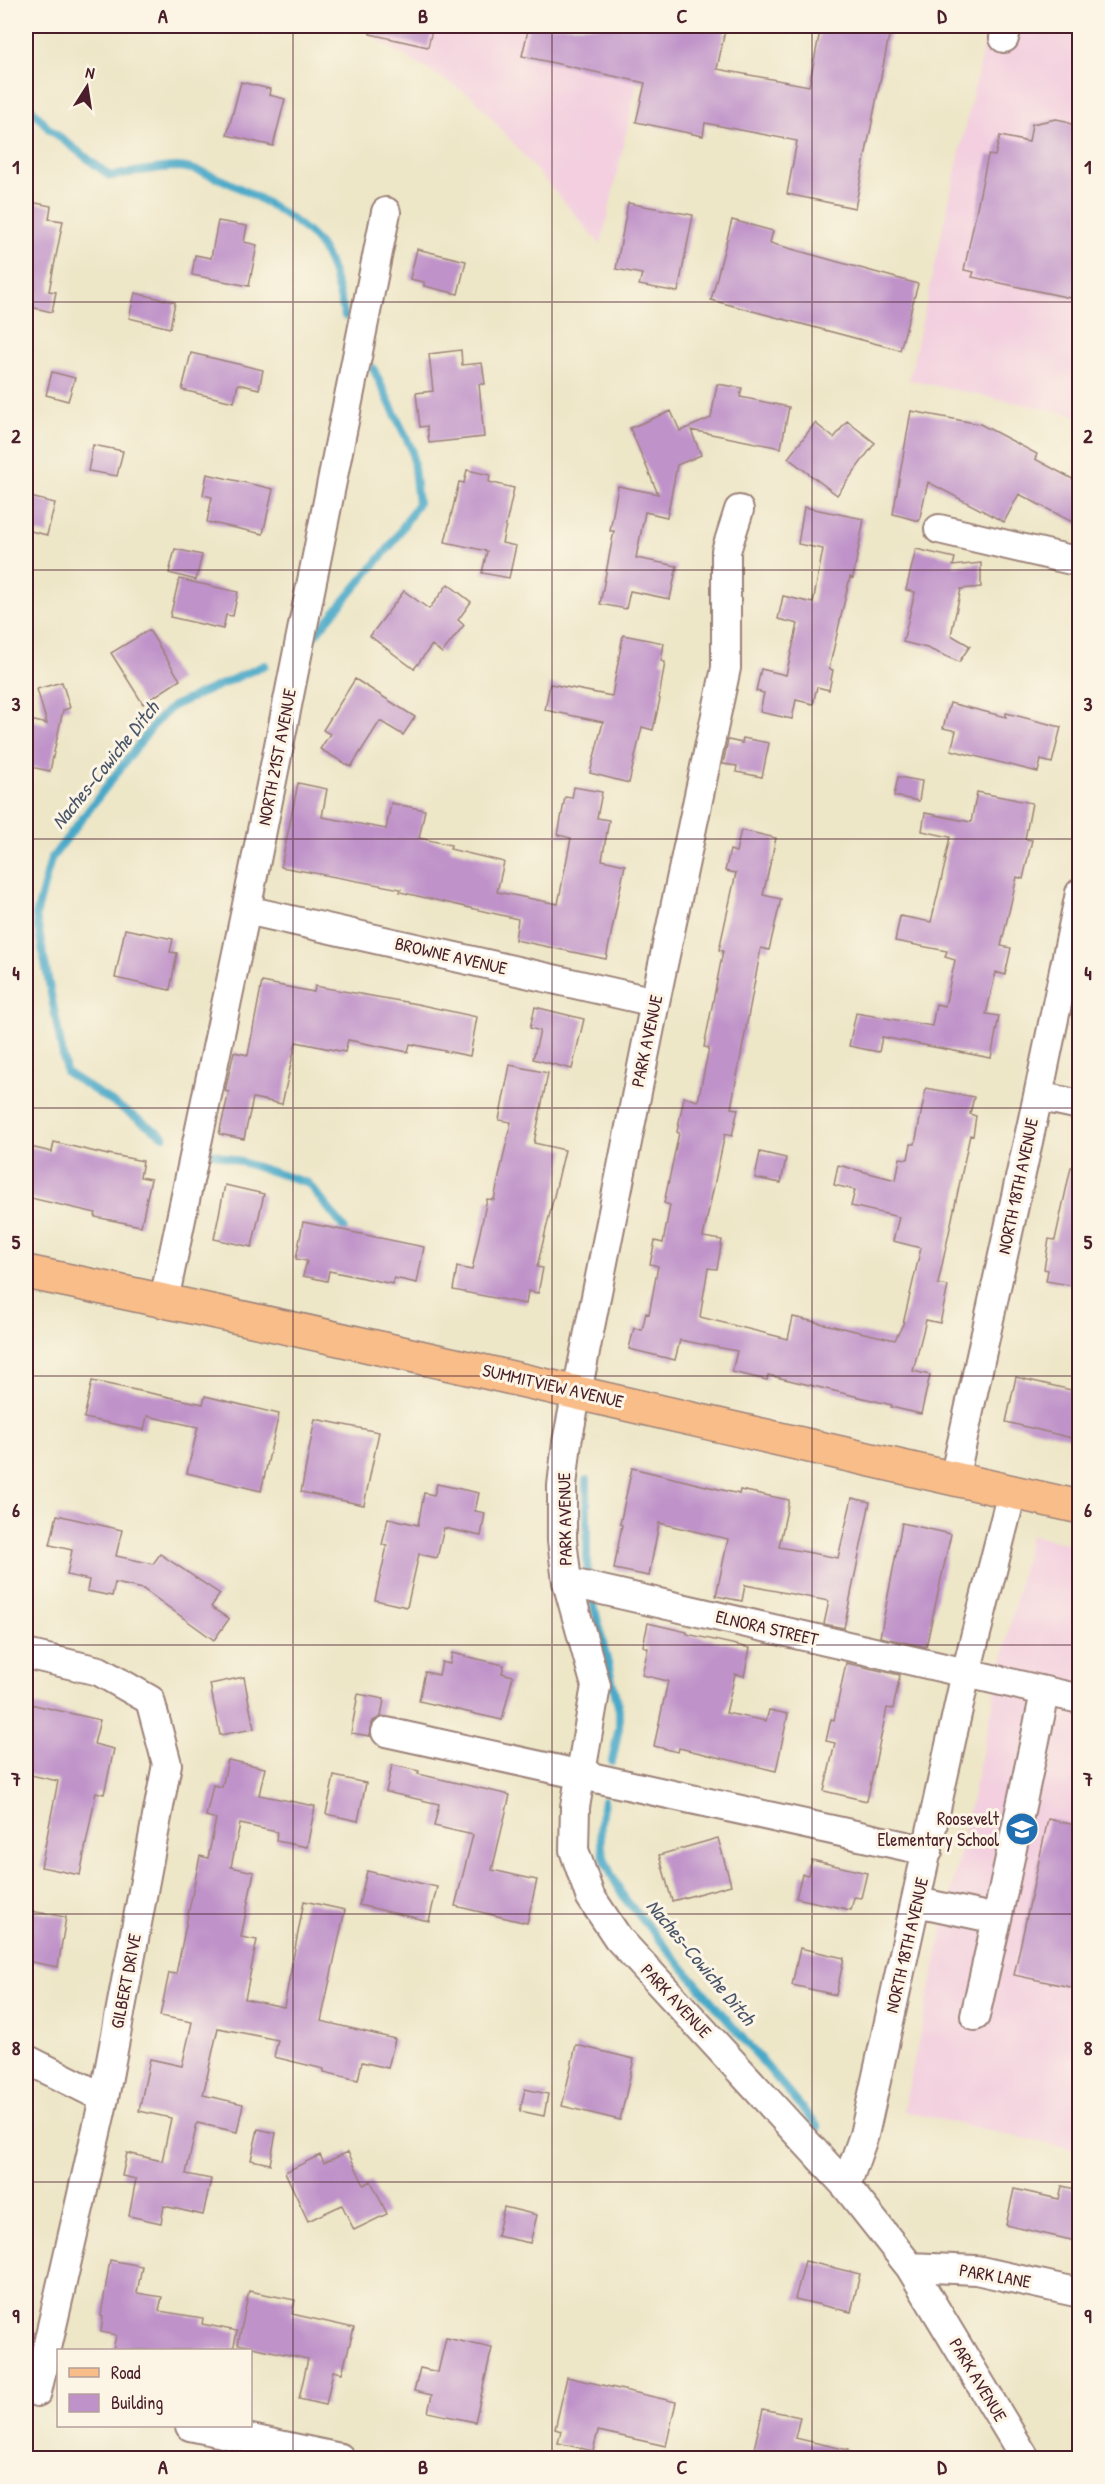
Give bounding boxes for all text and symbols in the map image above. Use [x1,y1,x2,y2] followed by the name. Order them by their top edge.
[158,2,168,29] text: A
[418,2,428,29] text: B
[677,2,688,29] text: C
[937,2,947,29] text: D
[57,57,117,117] north arrow
[84,61,97,84] text: N
[12,153,20,180] text: 1
[1084,153,1092,180] text: 1
[11,422,21,449] text: 2
[1083,422,1093,449] text: 2
[251,686,302,827] street label: NORTH 21ST AVENUE
[12,690,21,717] text: 3
[1084,690,1093,717] text: 3
[45,694,165,834] water label: Naches-Cowiche Ditch
[393,930,510,981] street label: BROWNE AVENUE
[12,959,20,986] text: 4
[1084,959,1092,986] text: 4
[625,993,668,1089] street label: PARK AVENUE
[991,1116,1044,1256] street label: NORTH 18TH AVENUE
[12,1228,21,1255] text: 5
[1084,1228,1093,1255] text: 5
[480,1357,626,1414] street label: SUMMITVIEW AVENUE
[551,1472,578,1566] street label: PARK AVENUE
[12,1496,20,1523] text: 6
[1084,1496,1092,1523] text: 6
[713,1604,821,1652] street label: ELNORA STREET
[10,1765,21,1792] text: 7
[1082,1765,1093,1792] text: 7
[878,1806,1000,1852] place label: Roosevelt Elementary School
[1004,1811,1040,1847] school or university icon: Roosevelt Elementary School
[879,1875,934,2015] street label: NORTH 18TH AVENUE
[641,1893,763,2032] water label: Naches-Cowiche Ditch
[104,1931,147,2031] street label: GILBERT DRIVE
[635,1958,717,2043] street label: PARK AVENUE
[12,2034,21,2061] text: 8
[1084,2034,1093,2061] text: 8
[957,2257,1033,2294] street label: PARK LANE
[12,2302,20,2329] text: 9
[1084,2302,1092,2329] text: 9
[944,2333,1013,2426] street label: PARK AVENUE
[57,2349,252,2427] legend
[111,2360,141,2385] text: Road
[111,2390,163,2415] text: Building
[158,2453,168,2480] text: A
[418,2453,428,2480] text: B
[677,2453,688,2480] text: C
[937,2453,947,2480] text: D

